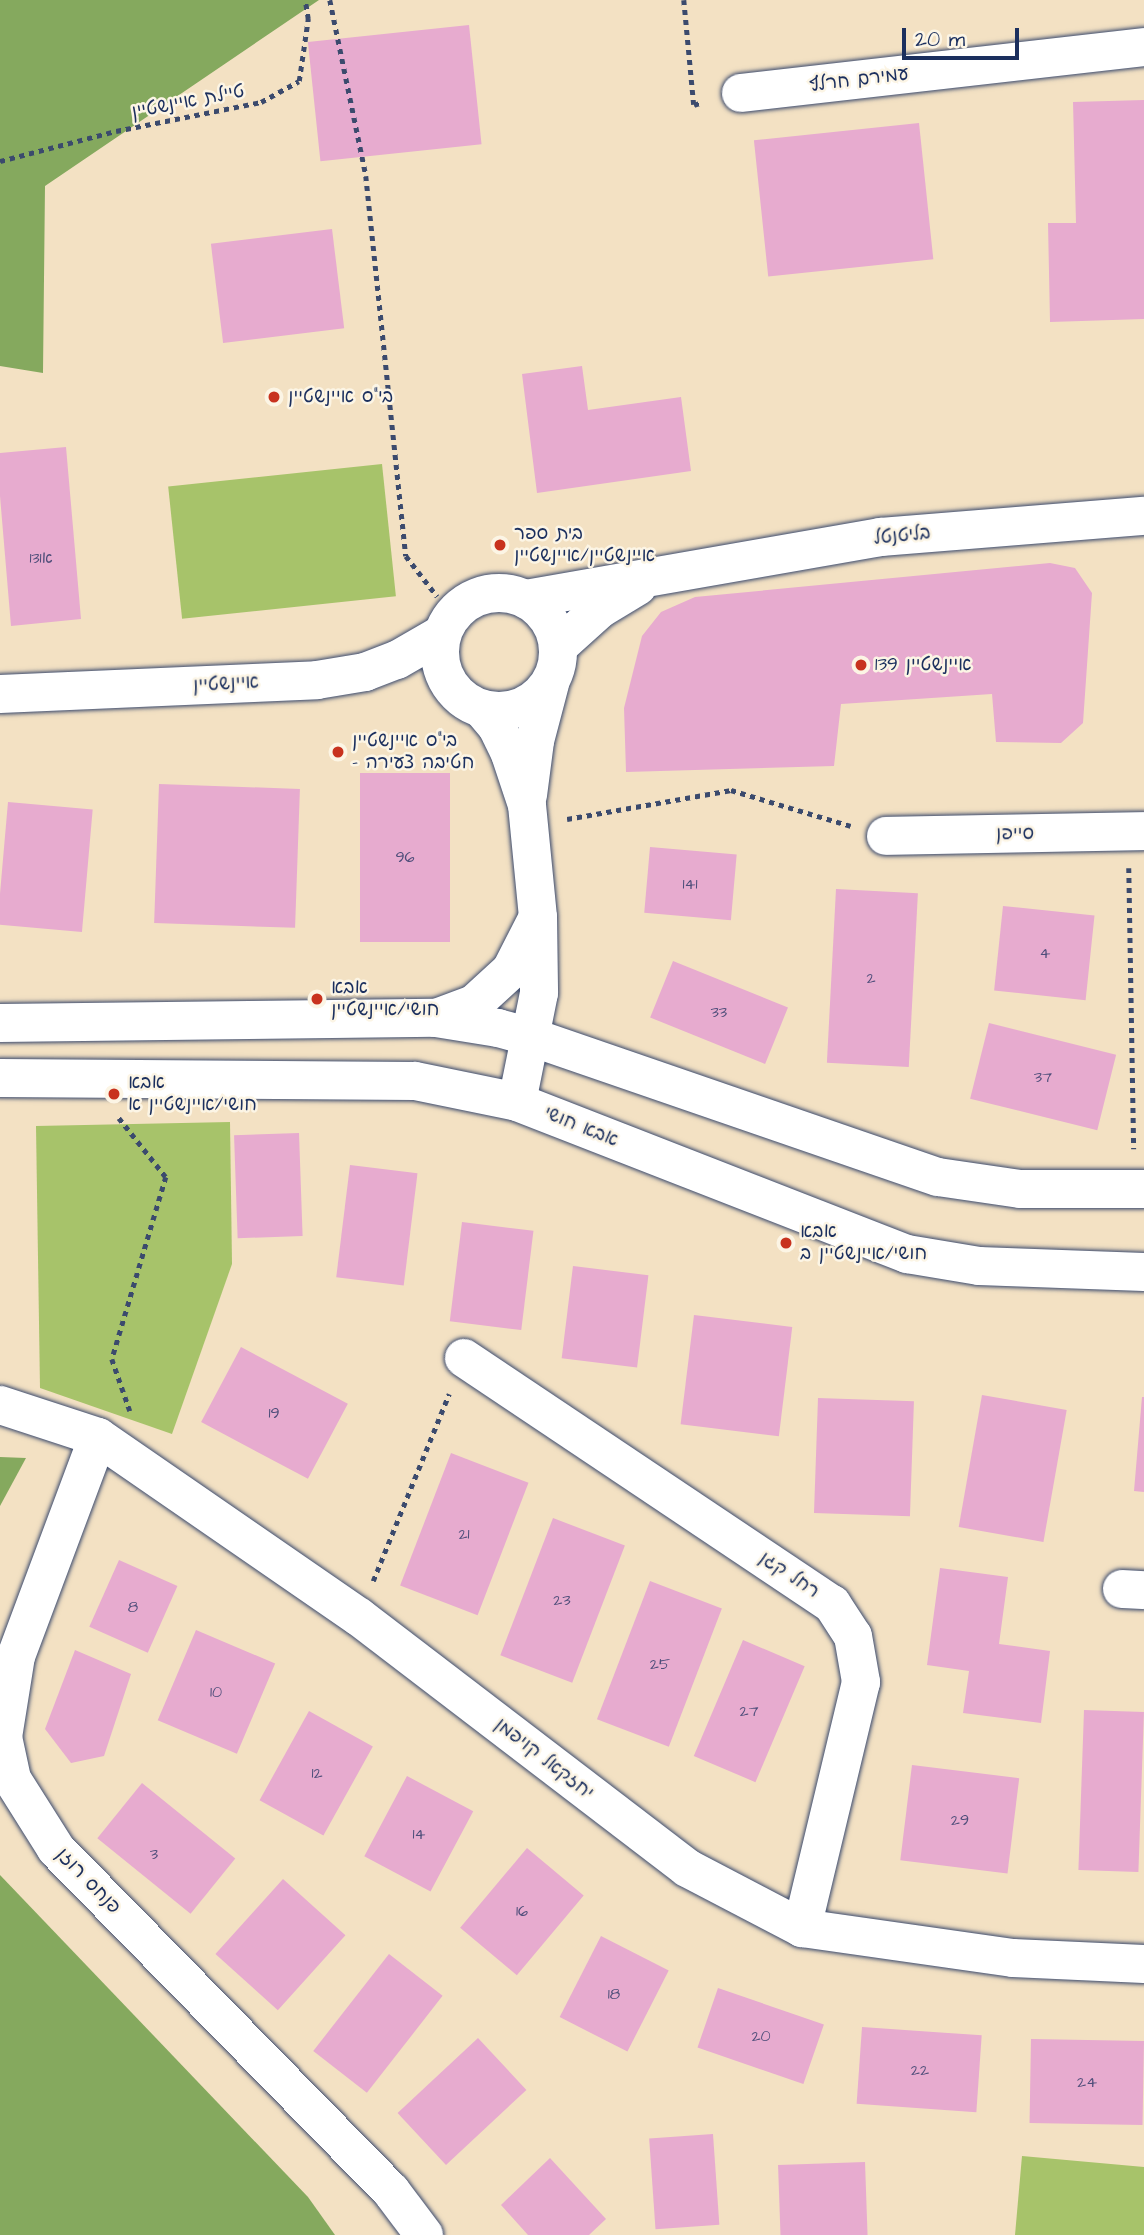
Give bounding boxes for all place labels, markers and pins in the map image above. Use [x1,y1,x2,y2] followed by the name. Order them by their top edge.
[288,386,393,408] place label: בי"ס איינשטיין
[266,389,282,405] marker: בי"ס איינשטיין
[514,523,655,567] place label: בית ספר איינשטיין/איינשטיין
[492,537,508,553] marker: בית ספר איינשטיין/איינשטיין
[875,654,972,676] place label: איינשטיין 139
[853,657,869,673] marker: איינשטיין 139
[352,730,474,774] place label: בי"ס איינשטיין - חטיבה צעירה
[330,744,346,760] marker: בי"ס איינשטיין - חטיבה צעירה
[331,977,439,1021] place label: אבא חושי/איינשטיין
[309,991,325,1007] marker: אבא חושי/איינשטיין
[128,1072,257,1116] place label: אבא חושי/איינשטיין א
[106,1086,122,1102] marker: אבא חושי/איינשטיין א
[800,1221,927,1265] place label: אבא חושי/איינשטיין ב
[778,1235,794,1251] marker: אבא חושי/איינשטיין ב

